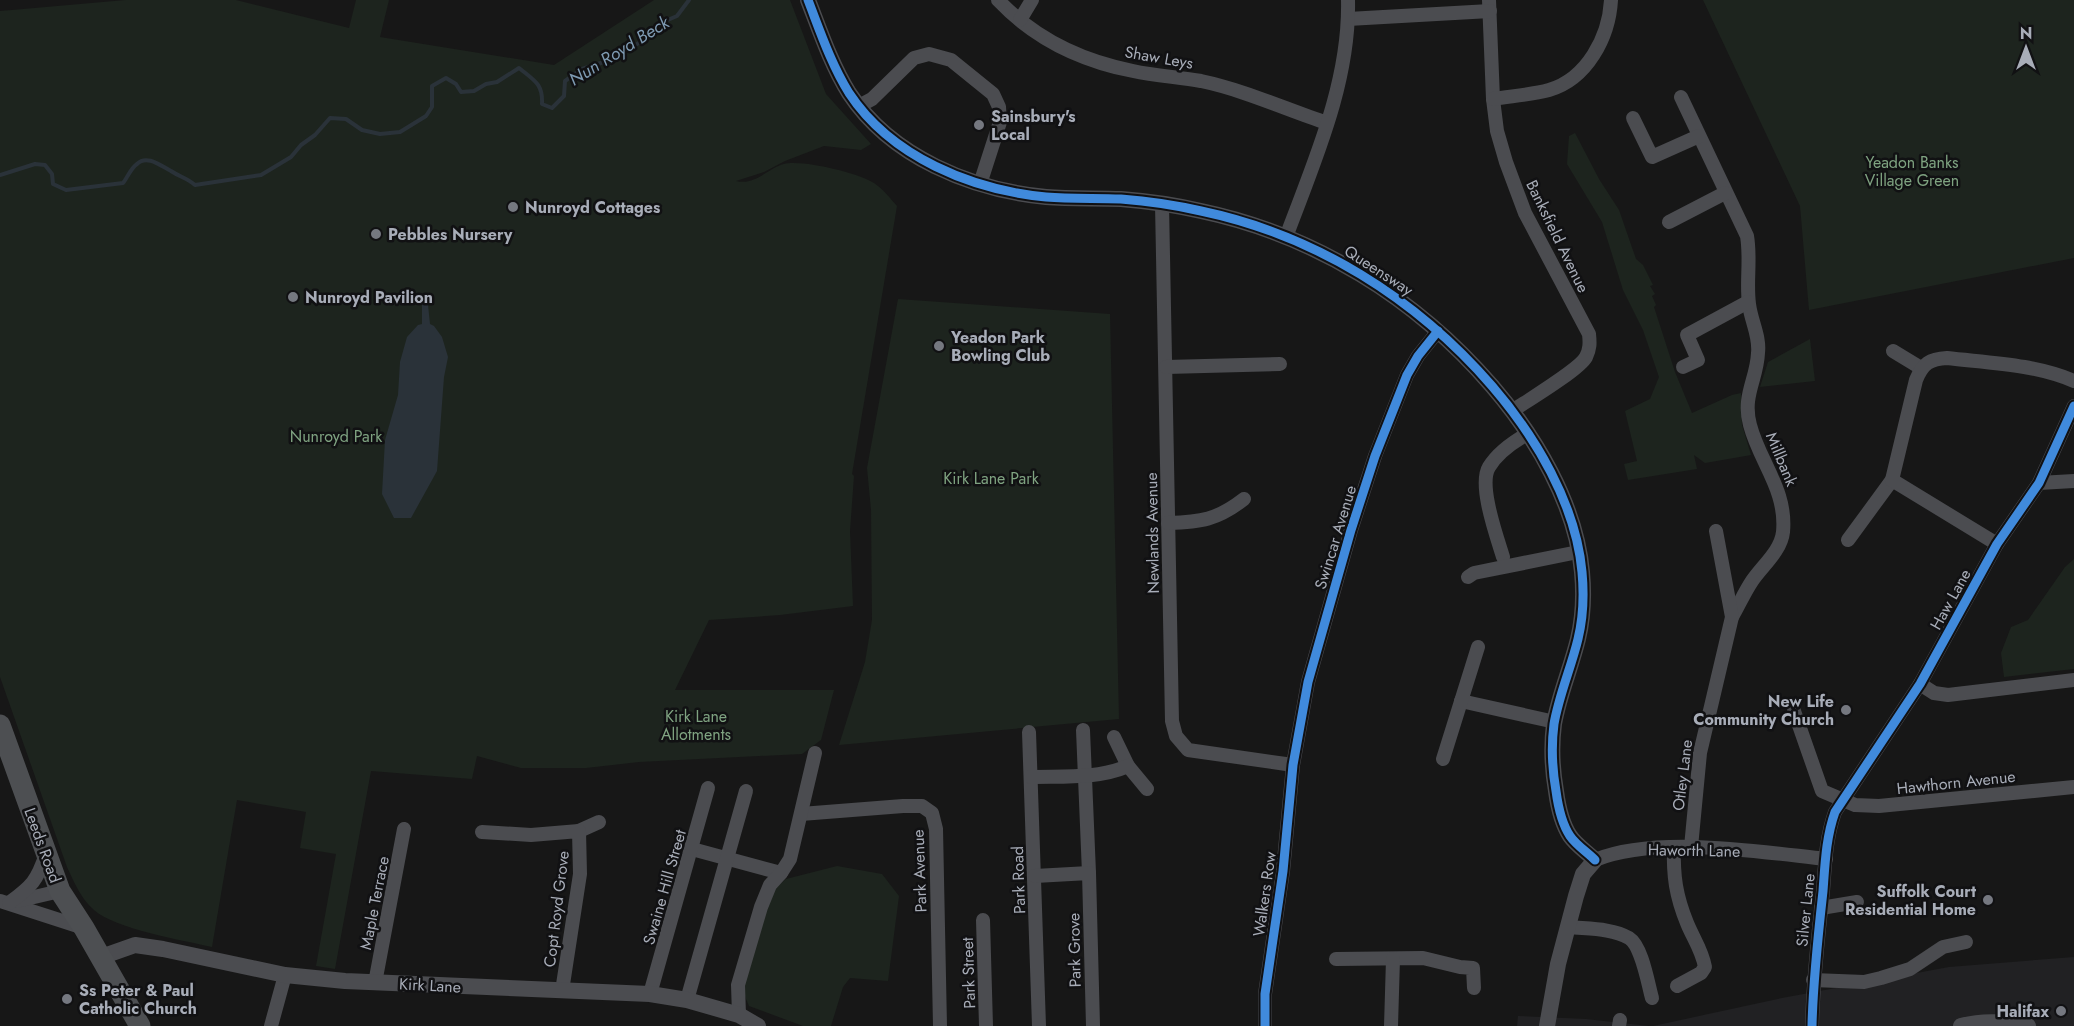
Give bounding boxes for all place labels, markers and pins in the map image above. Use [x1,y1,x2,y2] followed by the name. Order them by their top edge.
[991,105,1076,146] place label: Sainsbury's Local
[972,118,986,132] marker: Sainsbury's Local
[525,196,660,219] place label: Nunroyd Cottages
[506,200,520,214] marker: Nunroyd Cottages
[388,223,513,246] place label: Pebbles Nursery
[369,227,383,241] marker: Pebbles Nursery
[305,286,433,309] place label: Nunroyd Pavilion
[286,290,300,304] marker: Nunroyd Pavilion
[950,326,1050,367] place label: Yeadon Park Bowling Club
[932,339,946,353] marker: Yeadon Park Bowling Club
[1693,690,1834,731] place label: New Life Community Church
[1839,703,1853,717] marker: New Life Community Church
[1845,880,1977,921] place label: Suffolk Court Residential Home
[1981,893,1995,907] marker: Suffolk Court Residential Home
[79,979,197,1020] place label: Ss Peter & Paul Catholic Church
[60,992,74,1006] marker: Ss Peter & Paul Catholic Church
[1996,1000,2049,1023] place label: Halifax
[2054,1004,2068,1018] marker: Halifax

